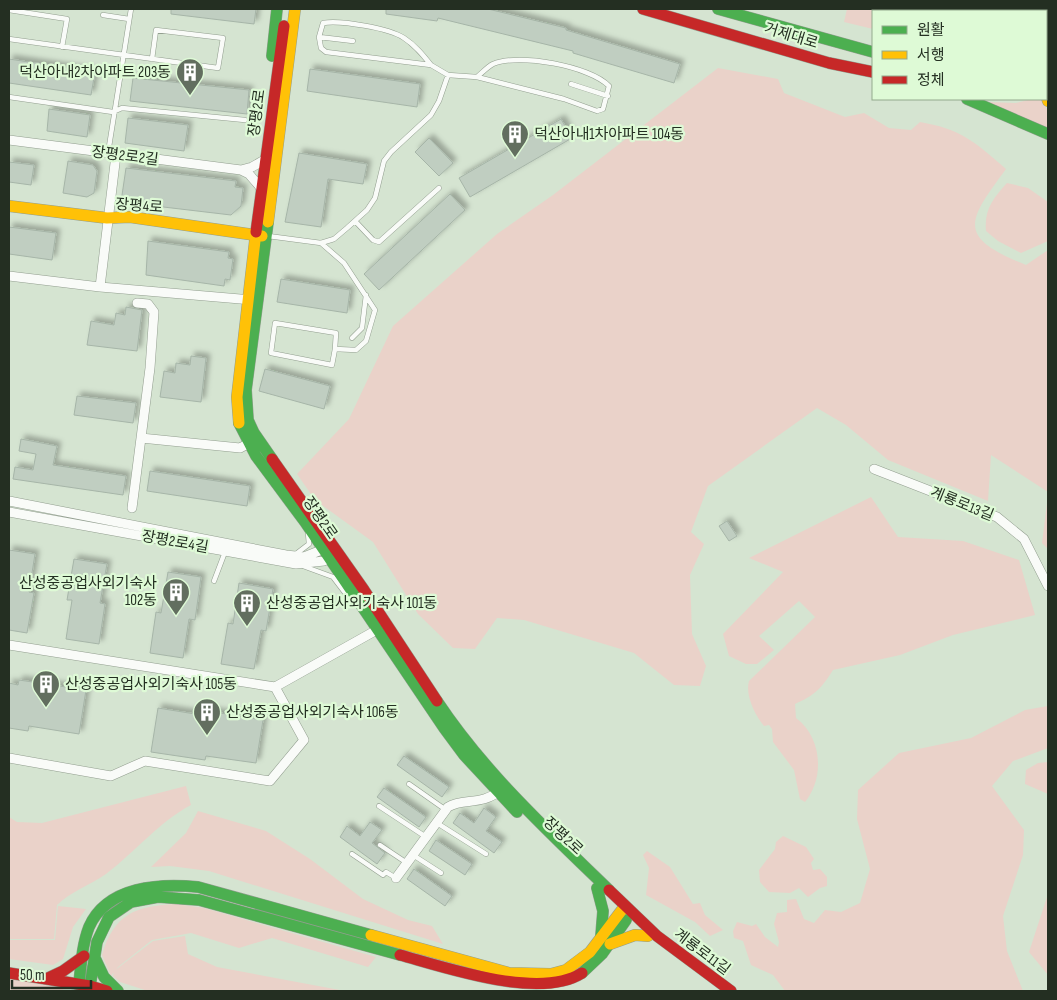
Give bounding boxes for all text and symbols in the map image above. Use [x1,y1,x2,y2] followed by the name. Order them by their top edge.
[872,10,1047,100] legend
[762,19,820,53] street label: 거제대로
[917,21,945,40] text: 원활
[917,46,945,65] text: 서행
[175,57,205,96] building icon: 덕산아내2차아파트 203동
[19,63,171,82] place label: 덕산아내2차아파트 203동
[917,71,945,90] text: 정체
[244,88,270,138] street label: 장평2로
[500,119,530,158] building icon: 덕산아내1차아파트 104동
[534,125,684,144] place label: 덕산아내1차아파트 104동
[90,142,160,170] street label: 장평2로2길
[115,195,163,217] street label: 장평4로
[927,483,997,525] street label: 계룡로13길
[299,493,341,543] street label: 장평2로
[140,527,210,557] street label: 장평2로4길
[19,574,157,610] place label: 산성중공업사외기숙사 102동
[161,577,191,616] building icon: 산성중공업사외기숙사 102동
[232,588,262,627] building icon: 산성중공업사외기숙사 101동
[266,594,437,613] place label: 산성중공업사외기숙사 101동
[31,669,61,708] building icon: 산성중공업사외기숙사 105동
[65,675,237,694] place label: 산성중공업사외기숙사 105동
[192,697,222,736] building icon: 산성중공업사외기숙사 106동
[226,703,399,722] place label: 산성중공업사외기숙사 106동
[539,813,587,859] street label: 장평2로
[670,925,734,979] street label: 계룡로11길
[12,958,91,990] scale bar
[20,966,45,985] text: 50 m

